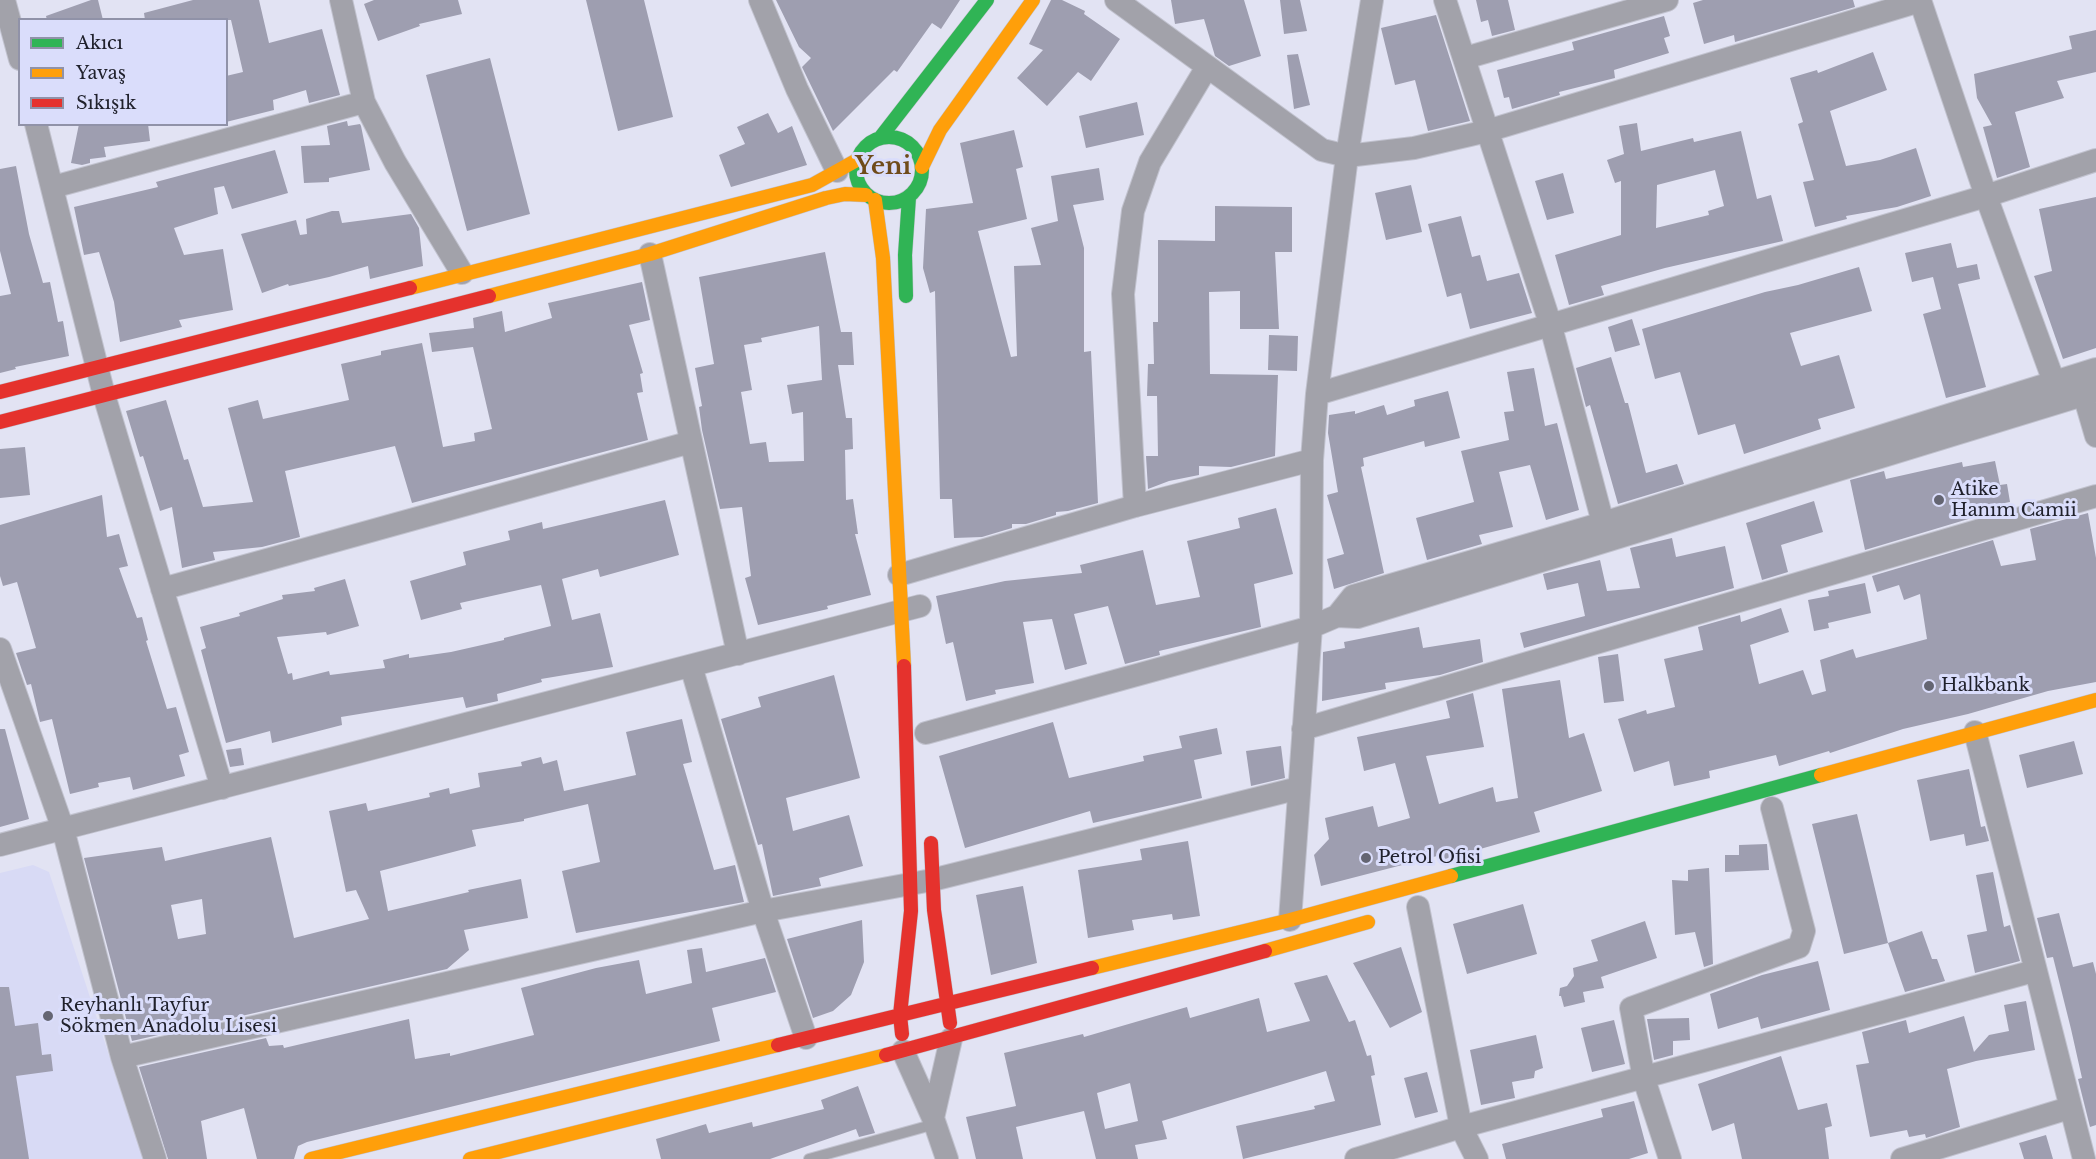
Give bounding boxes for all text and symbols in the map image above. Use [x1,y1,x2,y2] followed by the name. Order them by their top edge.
[18,18,228,126] legend
[76,32,123,54] text: Akıcı
[76,62,126,84] text: Yavaş
[76,92,136,114] text: Sıkışık
[855,153,911,181] district label: Yeni
[1951,479,2077,522] place label: Atike Hanım Camii
[1932,493,1946,507] marker: Atike Hanım Camii
[1941,675,2030,697] place label: Halkbank
[1922,679,1936,693] marker: Halkbank
[1378,847,1481,869] place label: Petrol Ofisi
[1359,851,1373,865] marker: Petrol Ofisi
[60,995,277,1038] place label: Reyhanlı Tayfur Sökmen Anadolu Lisesi
[41,1009,55,1023] marker: Reyhanlı Tayfur Sökmen Anadolu Lisesi

